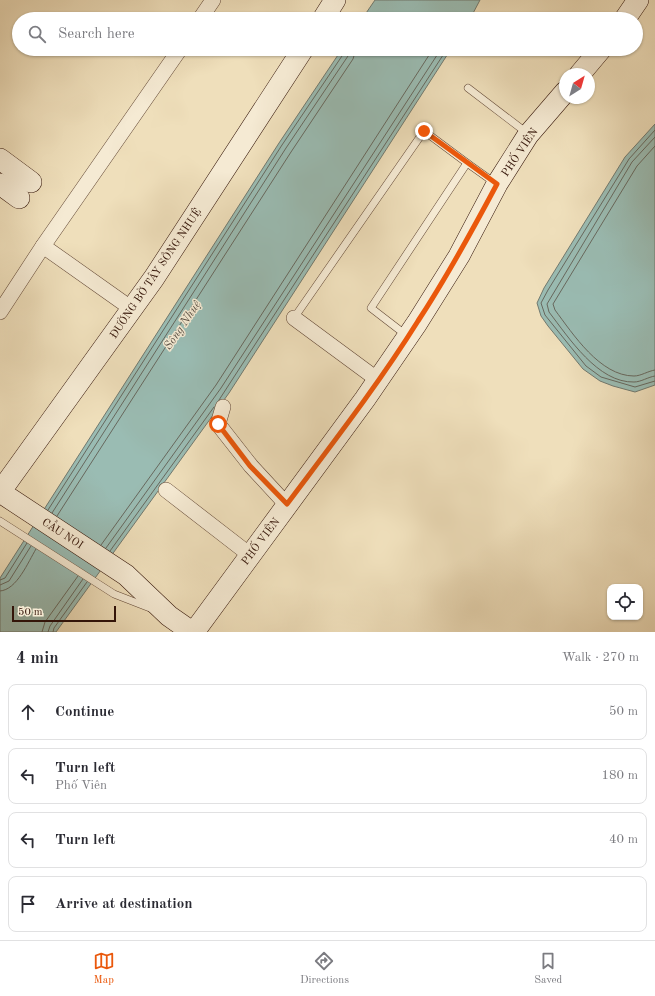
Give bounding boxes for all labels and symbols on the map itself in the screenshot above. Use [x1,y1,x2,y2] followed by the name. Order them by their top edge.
[559,68,595,104] north arrow
[415,122,433,140] route end
[498,125,541,179] street label: PHỐ VIÊN
[107,206,204,341] street label: ĐƯỜNG BỜ TÂY SÔNG NHUỆ
[162,299,204,352] water label: Sông Nhuệ
[209,415,227,433] route start
[40,514,87,552] street label: CẦU NOI
[238,514,283,568] street label: PHỐ VIÊN
[12,604,116,623] scale bar

